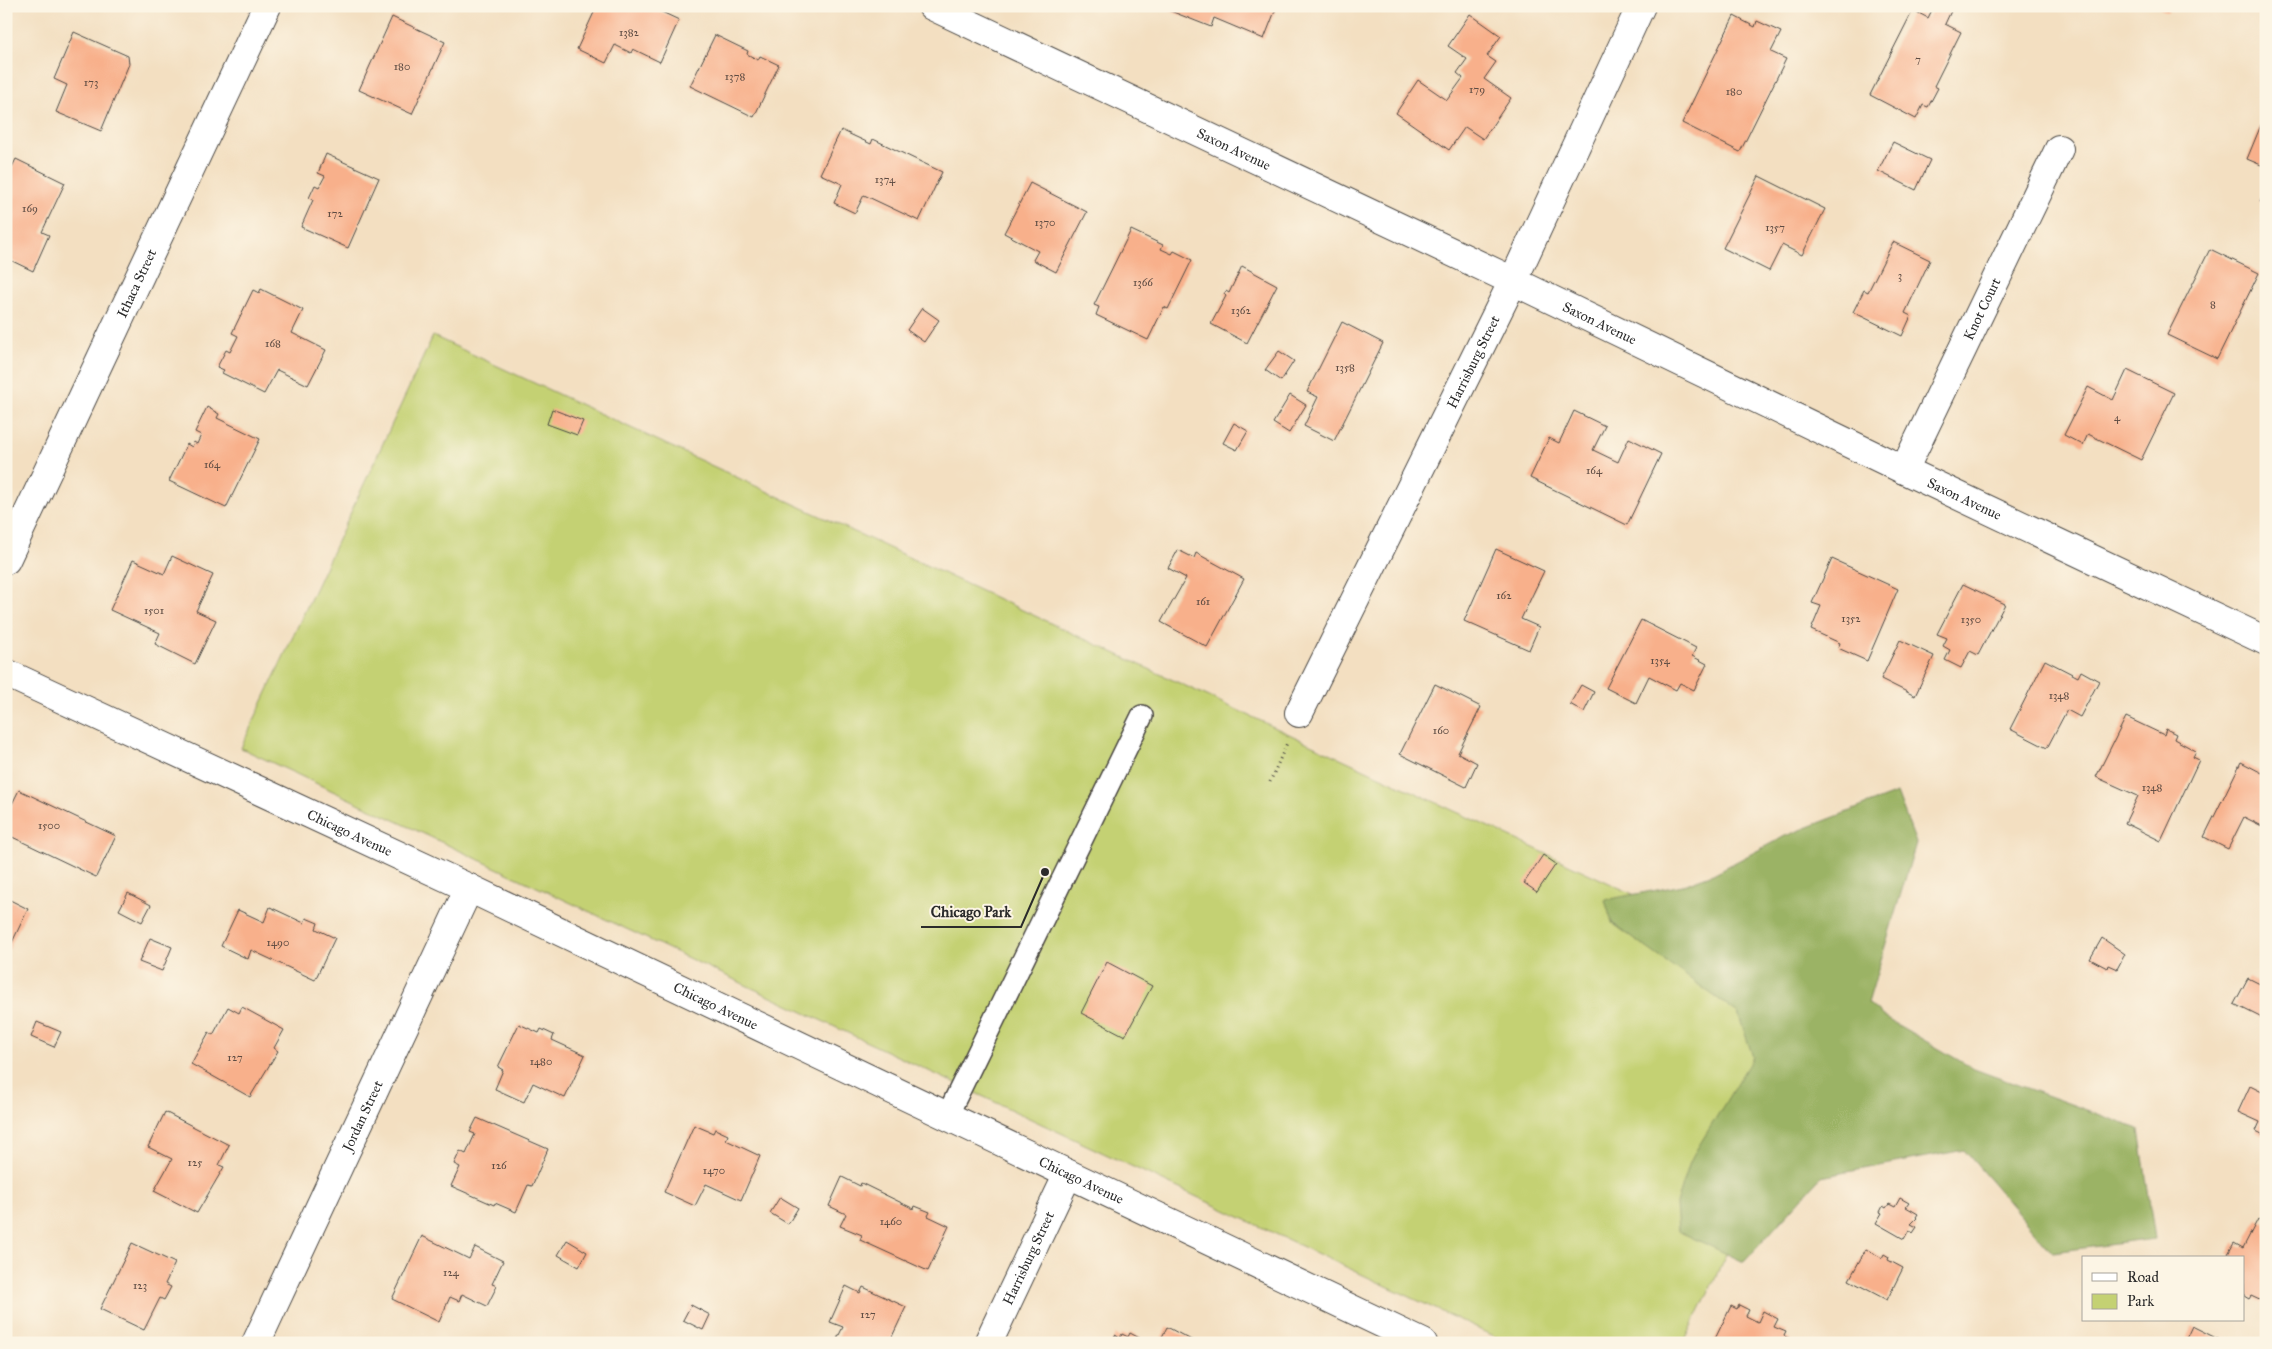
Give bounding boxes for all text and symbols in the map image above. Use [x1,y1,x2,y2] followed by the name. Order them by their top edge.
[619,26,640,39] house number: 1382
[1915,53,1921,66] house number: 7
[394,60,410,73] house number: 180
[725,70,745,83] house number: 1378
[84,76,98,89] house number: 173
[1469,83,1485,96] house number: 179
[1726,85,1742,98] house number: 180
[1194,124,1274,174] street label: Saxon Avenue
[875,173,896,186] house number: 1374
[22,202,38,215] house number: 169
[327,207,343,220] house number: 172
[1034,216,1056,229] house number: 1370
[1765,221,1785,234] house number: 1357
[113,246,160,320] street label: Ithaca Street
[1898,269,1902,282] house number: 3
[1960,275,2004,343] street label: Knot Court
[1133,276,1153,289] house number: 1366
[1560,298,1639,348] street label: Saxon Avenue
[2210,298,2216,311] house number: 8
[1231,304,1251,317] house number: 1362
[1443,313,1503,411] street label: Harrisburg Street
[265,337,281,350] house number: 168
[1335,361,1355,374] house number: 1358
[2114,411,2121,424] house number: 4
[204,458,221,471] house number: 164
[1586,464,1603,477] house number: 164
[1925,474,2004,523] street label: Saxon Avenue
[1496,589,1512,602] house number: 162
[1196,595,1210,608] house number: 161
[144,604,164,617] house number: 1501
[1841,612,1861,625] house number: 1352
[1961,613,1981,626] house number: 1350
[1650,654,1671,667] house number: 1354
[2049,689,2070,702] house number: 1348
[1433,724,1449,737] house number: 160
[2142,781,2163,794] house number: 1348
[305,806,395,860] street label: Chicago Avenue
[38,819,60,832] house number: 1500
[921,897,1021,927] callout: Chicago Park
[931,903,1012,922] text: Chicago Park
[267,936,289,949] house number: 1490
[671,978,761,1033] street label: Chicago Avenue
[227,1051,243,1064] house number: 127
[530,1055,552,1068] house number: 1480
[338,1078,386,1156] street label: Jordan Street
[1036,1153,1127,1208] street label: Chicago Avenue
[188,1156,202,1169] house number: 125
[491,1159,507,1172] house number: 126
[703,1164,725,1177] house number: 1470
[999,1209,1058,1307] street label: Harrisburg Street
[880,1215,902,1228] house number: 1460
[2082,1256,2244,1322] legend
[443,1266,460,1279] house number: 124
[2127,1268,2159,1286] text: Road
[133,1279,147,1292] house number: 123
[2127,1292,2154,1310] text: Park
[860,1308,876,1321] house number: 127

